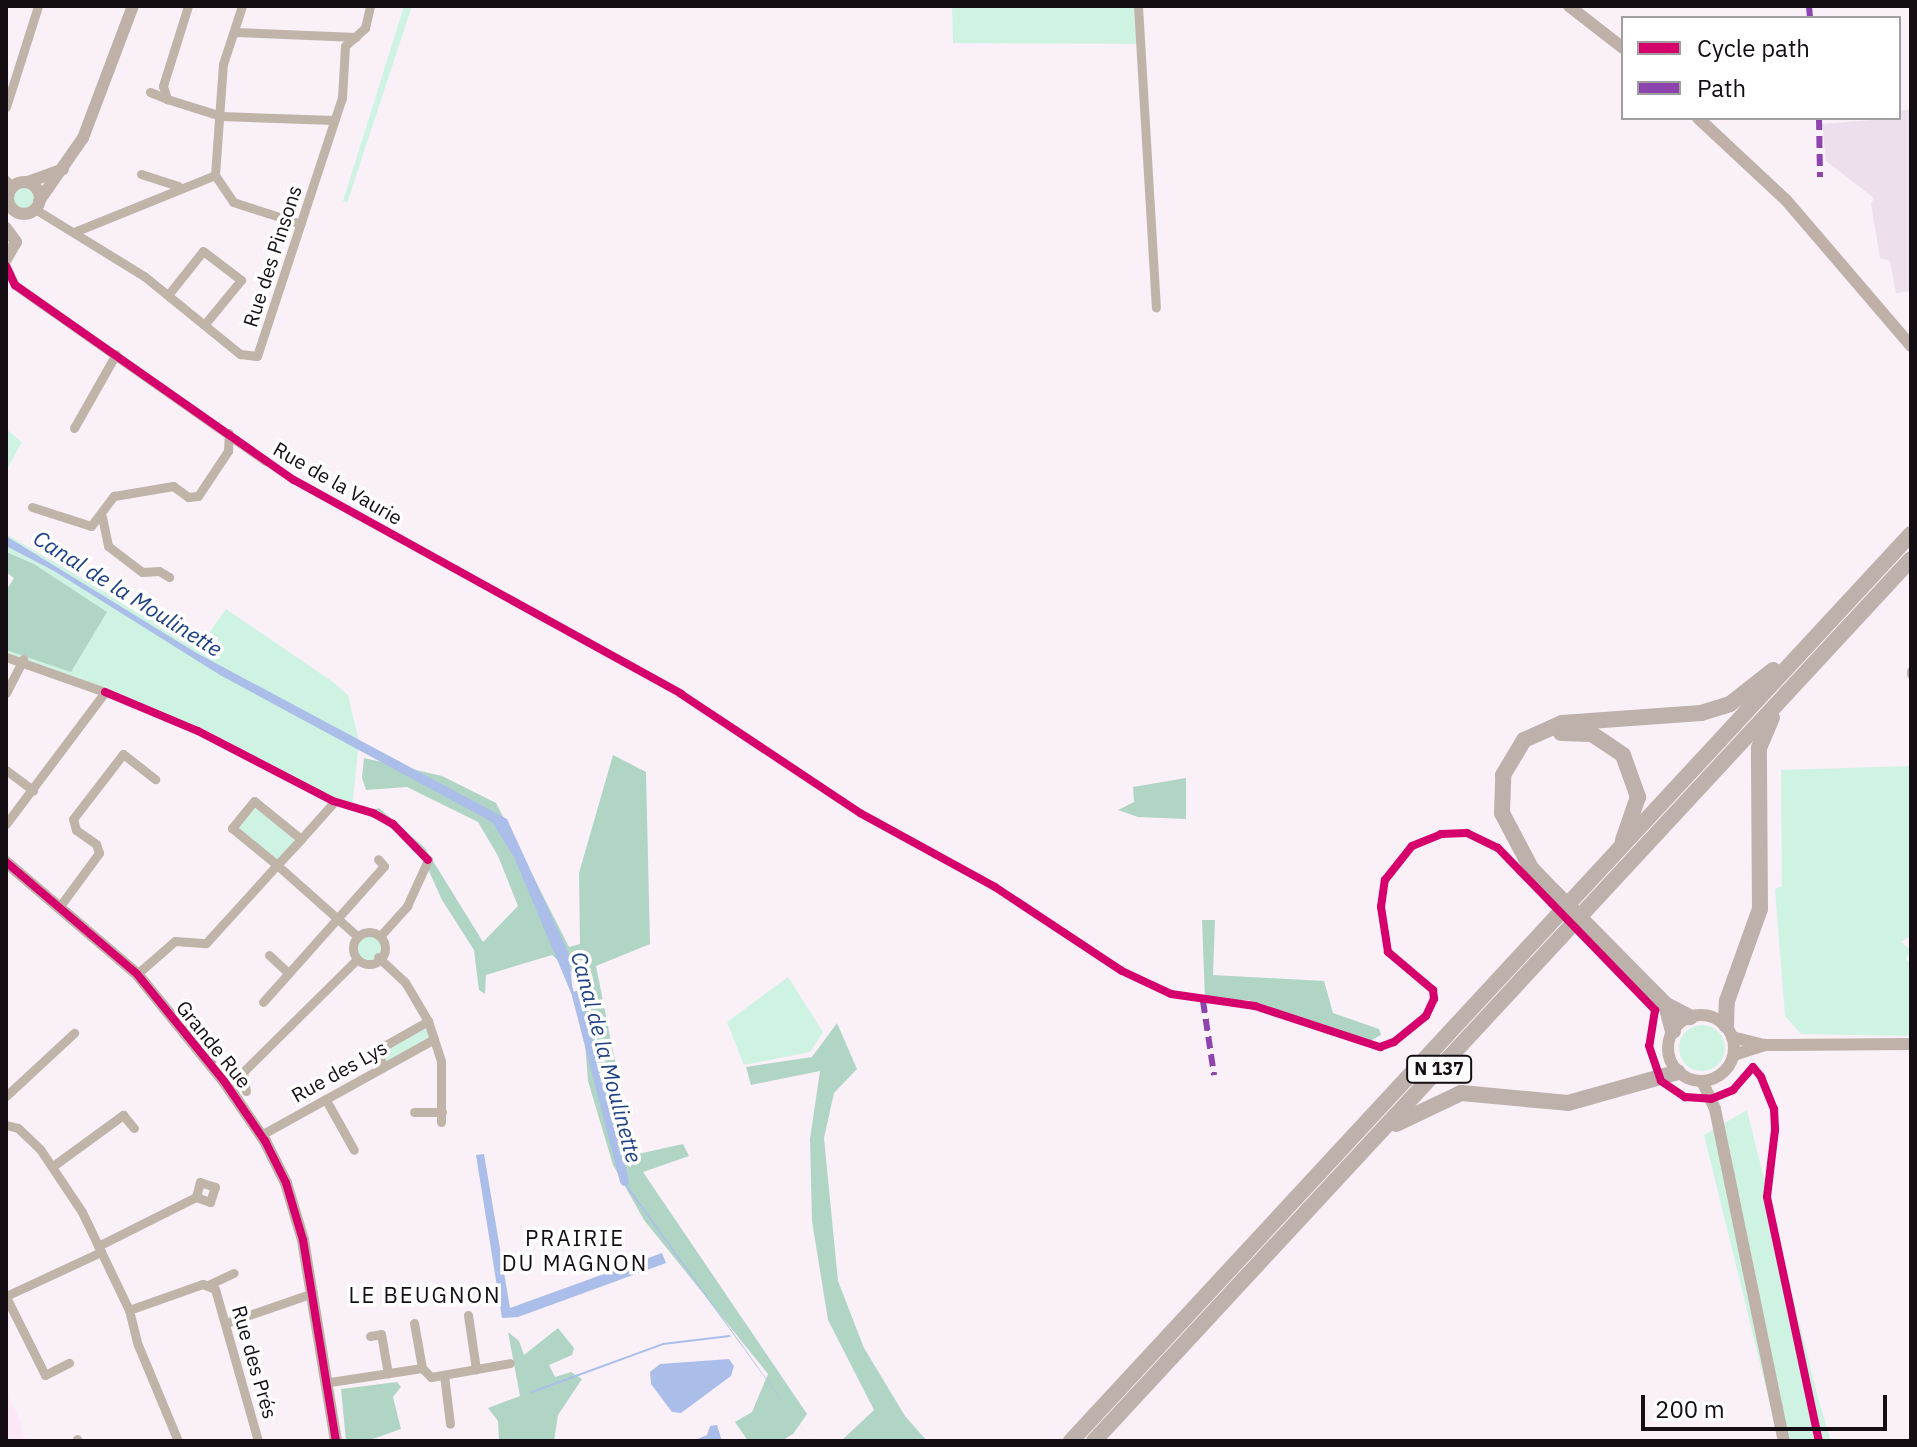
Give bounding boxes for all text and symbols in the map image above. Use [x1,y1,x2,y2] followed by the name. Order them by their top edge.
[1621,16,1901,120] legend
[1697,32,1810,64] text: Cycle path
[1697,72,1746,104] text: Path
[238,182,306,330] street label: Rue des Pinsons
[269,436,407,530] street label: Rue de la Vaurie
[29,524,227,662] water label: Canal de la Moulinette
[566,949,648,1165] water label: Canal de la Moulinette
[171,995,257,1093] street label: Grande Rue
[287,1035,391,1107] street label: Rue des Lys
[1405,1055,1473,1083] road number: N 137
[502,1224,648,1276] district label: PRAIRIE DU MAGNON
[348,1282,502,1308] district label: LE BEUGNON
[227,1303,283,1421] street label: Rue des Prés
[1645,1379,1891,1429] scale bar
[1655,1393,1725,1425] text: 200 m

